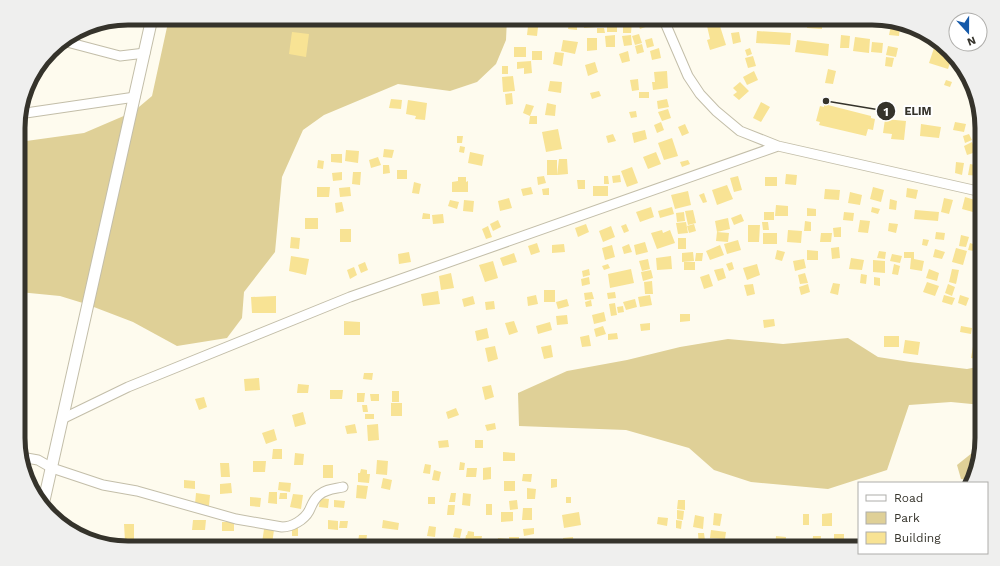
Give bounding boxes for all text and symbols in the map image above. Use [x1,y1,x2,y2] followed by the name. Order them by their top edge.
[948,12,988,52] north arrow
[965,33,978,48] text: N
[876,100,939,123] callout: ELIM
[883,105,889,119] text: 1
[904,105,932,118] text: ELIM
[858,482,988,554] legend
[894,491,923,505] text: Road
[894,511,920,525] text: Park
[894,531,941,545] text: Building

